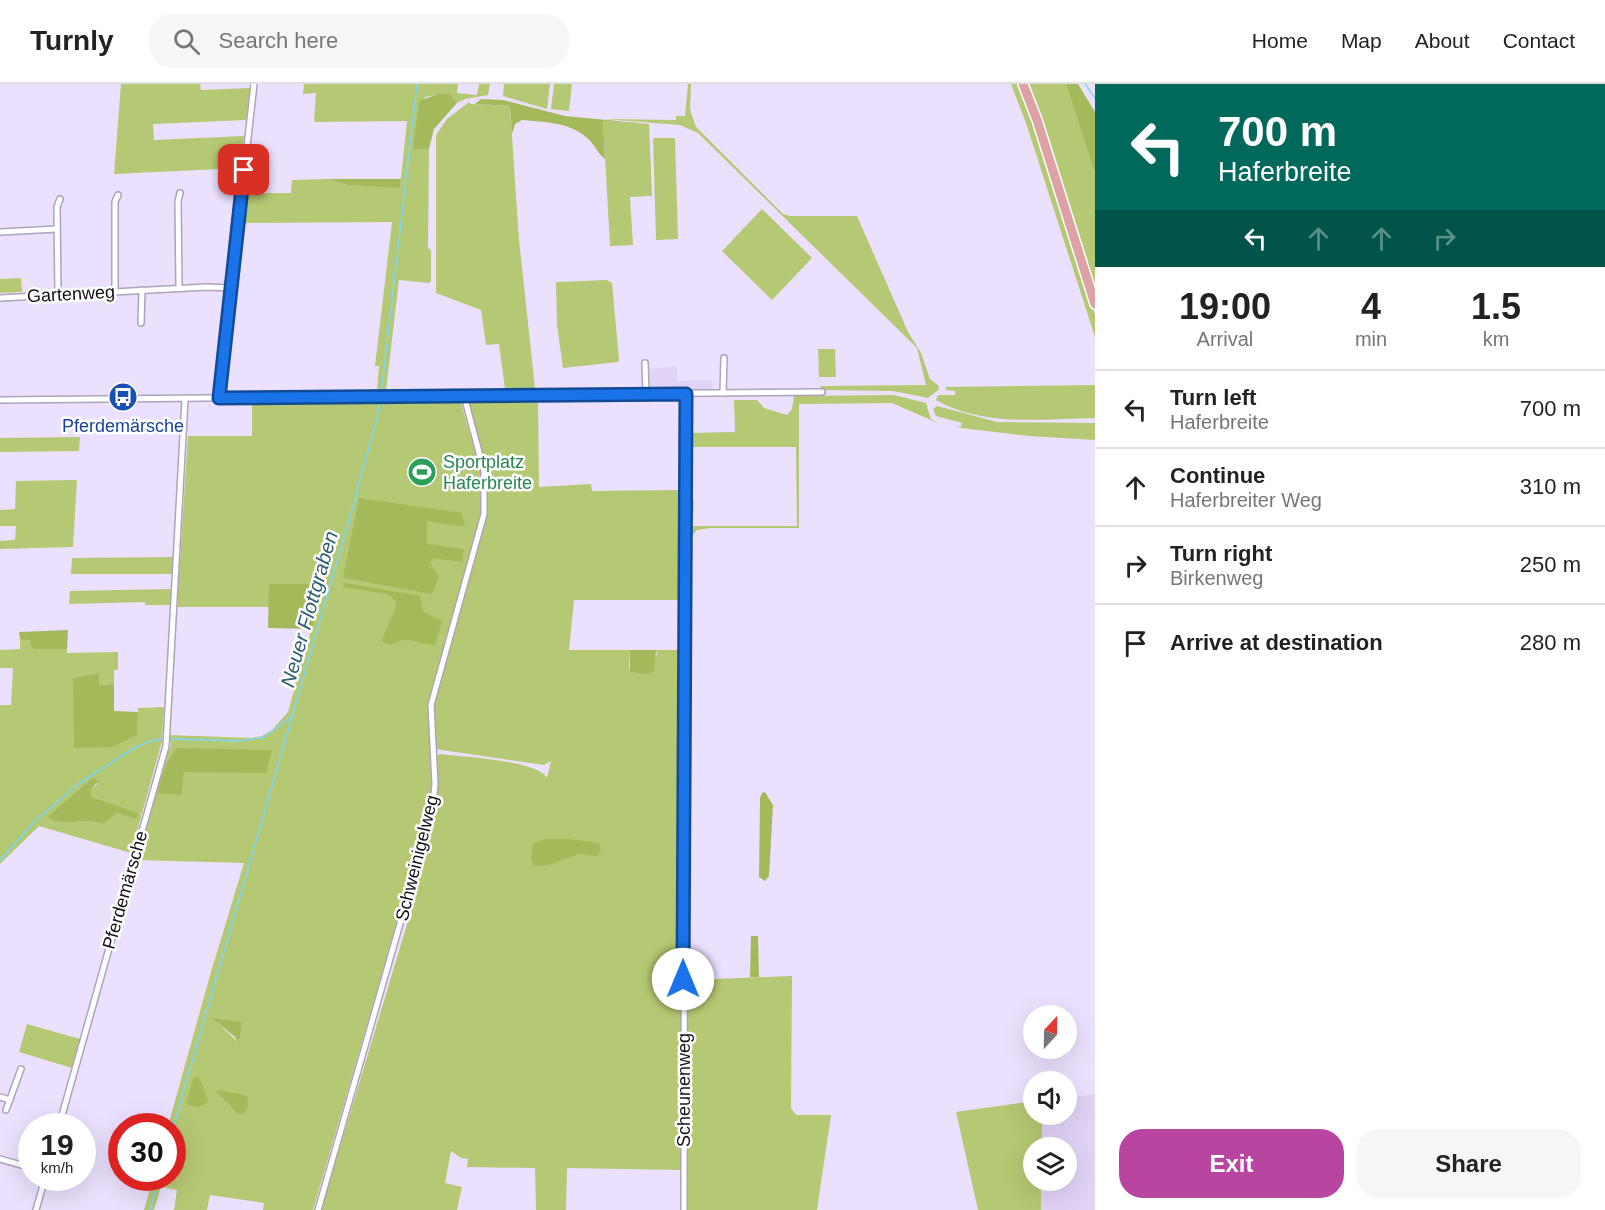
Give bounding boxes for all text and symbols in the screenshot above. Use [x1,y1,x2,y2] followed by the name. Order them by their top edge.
[149,14,569,68] search box
[30,25,113,56] text: Turnly
[170,25,203,58] icon: search
[218,28,338,53] text: Search here
[1252,29,1308,52] text: Home
[1341,29,1382,52] text: Map
[1415,29,1470,52] text: About
[1503,29,1575,52] text: Contact
[1119,108,1197,186] icon: left
[1218,108,1337,155] text: 700 m
[218,144,269,195] pin
[227,153,260,186] icon: arrive
[1218,157,1352,187] text: Haferbreite
[1239,222,1272,255] icon: left
[1302,222,1335,255] icon: ahead
[1365,222,1398,255] icon: ahead
[1428,222,1461,255] icon: right
[27,282,115,306] street label: Gartenweg
[1179,286,1271,327] text: 19:00
[1361,286,1381,327] text: 4
[1471,286,1521,327] text: 1.5
[1197,328,1253,350] text: Arrival
[1355,328,1387,350] text: min
[1483,328,1509,350] text: km
[107,381,139,413] bus stop icon: Pferdemärsche
[1170,385,1256,410] text: Turn left
[1119,393,1152,426] icon: left
[1520,396,1581,421] text: 700 m
[1170,411,1269,433] text: Haferbreite
[62,416,184,436] place label: Pferdemärsche
[443,452,532,493] place label: Sportplatz Haferbreite
[406,456,438,488] sports icon: Sportplatz Haferbreite
[1170,463,1265,488] text: Continue
[1119,471,1152,504] icon: ahead
[1520,474,1581,499] text: 310 m
[1170,489,1322,511] text: Haferbreiter Weg
[276,528,342,690] water label: Neuer Flottgraben
[1170,541,1272,566] text: Turn right
[1119,549,1152,582] icon: right
[1520,552,1581,577] text: 250 m
[1170,567,1263,589] text: Birkenweg
[1119,627,1152,660] icon: arrive
[1170,630,1383,655] text: Arrive at destination
[1520,630,1581,655] text: 280 m
[392,793,442,923] street label: Schweinigelweg
[99,829,151,951] street label: Pferdemärsche
[651,947,715,1011] position arrow
[1023,1005,1077,1059] north arrow
[1023,1005,1077,1191] map controls
[674,1033,694,1147] street label: Scheunenweg
[1023,1071,1077,1125] button: sound
[108,1113,186,1191] speed limit sign: 30
[40,1128,74,1161] text: 19
[1119,1129,1344,1198] button: Exit
[1356,1129,1581,1198] button: Share
[1023,1137,1077,1191] button: layers
[41,1159,73,1176] text: km/h

